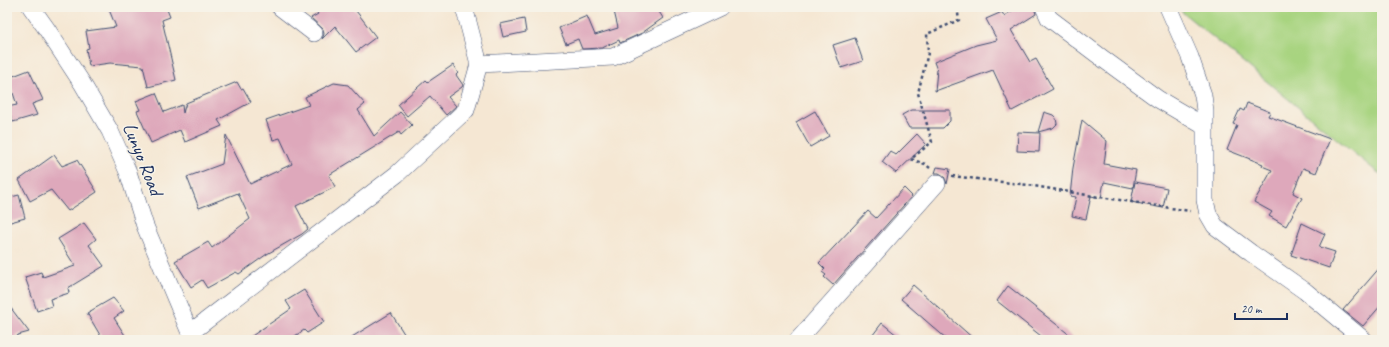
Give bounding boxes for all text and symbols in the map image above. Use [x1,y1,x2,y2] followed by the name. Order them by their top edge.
[117,119,170,202] street label: Lunyo Road
[1235,295,1287,321] scale bar
[1241,301,1263,317] text: 20 m

